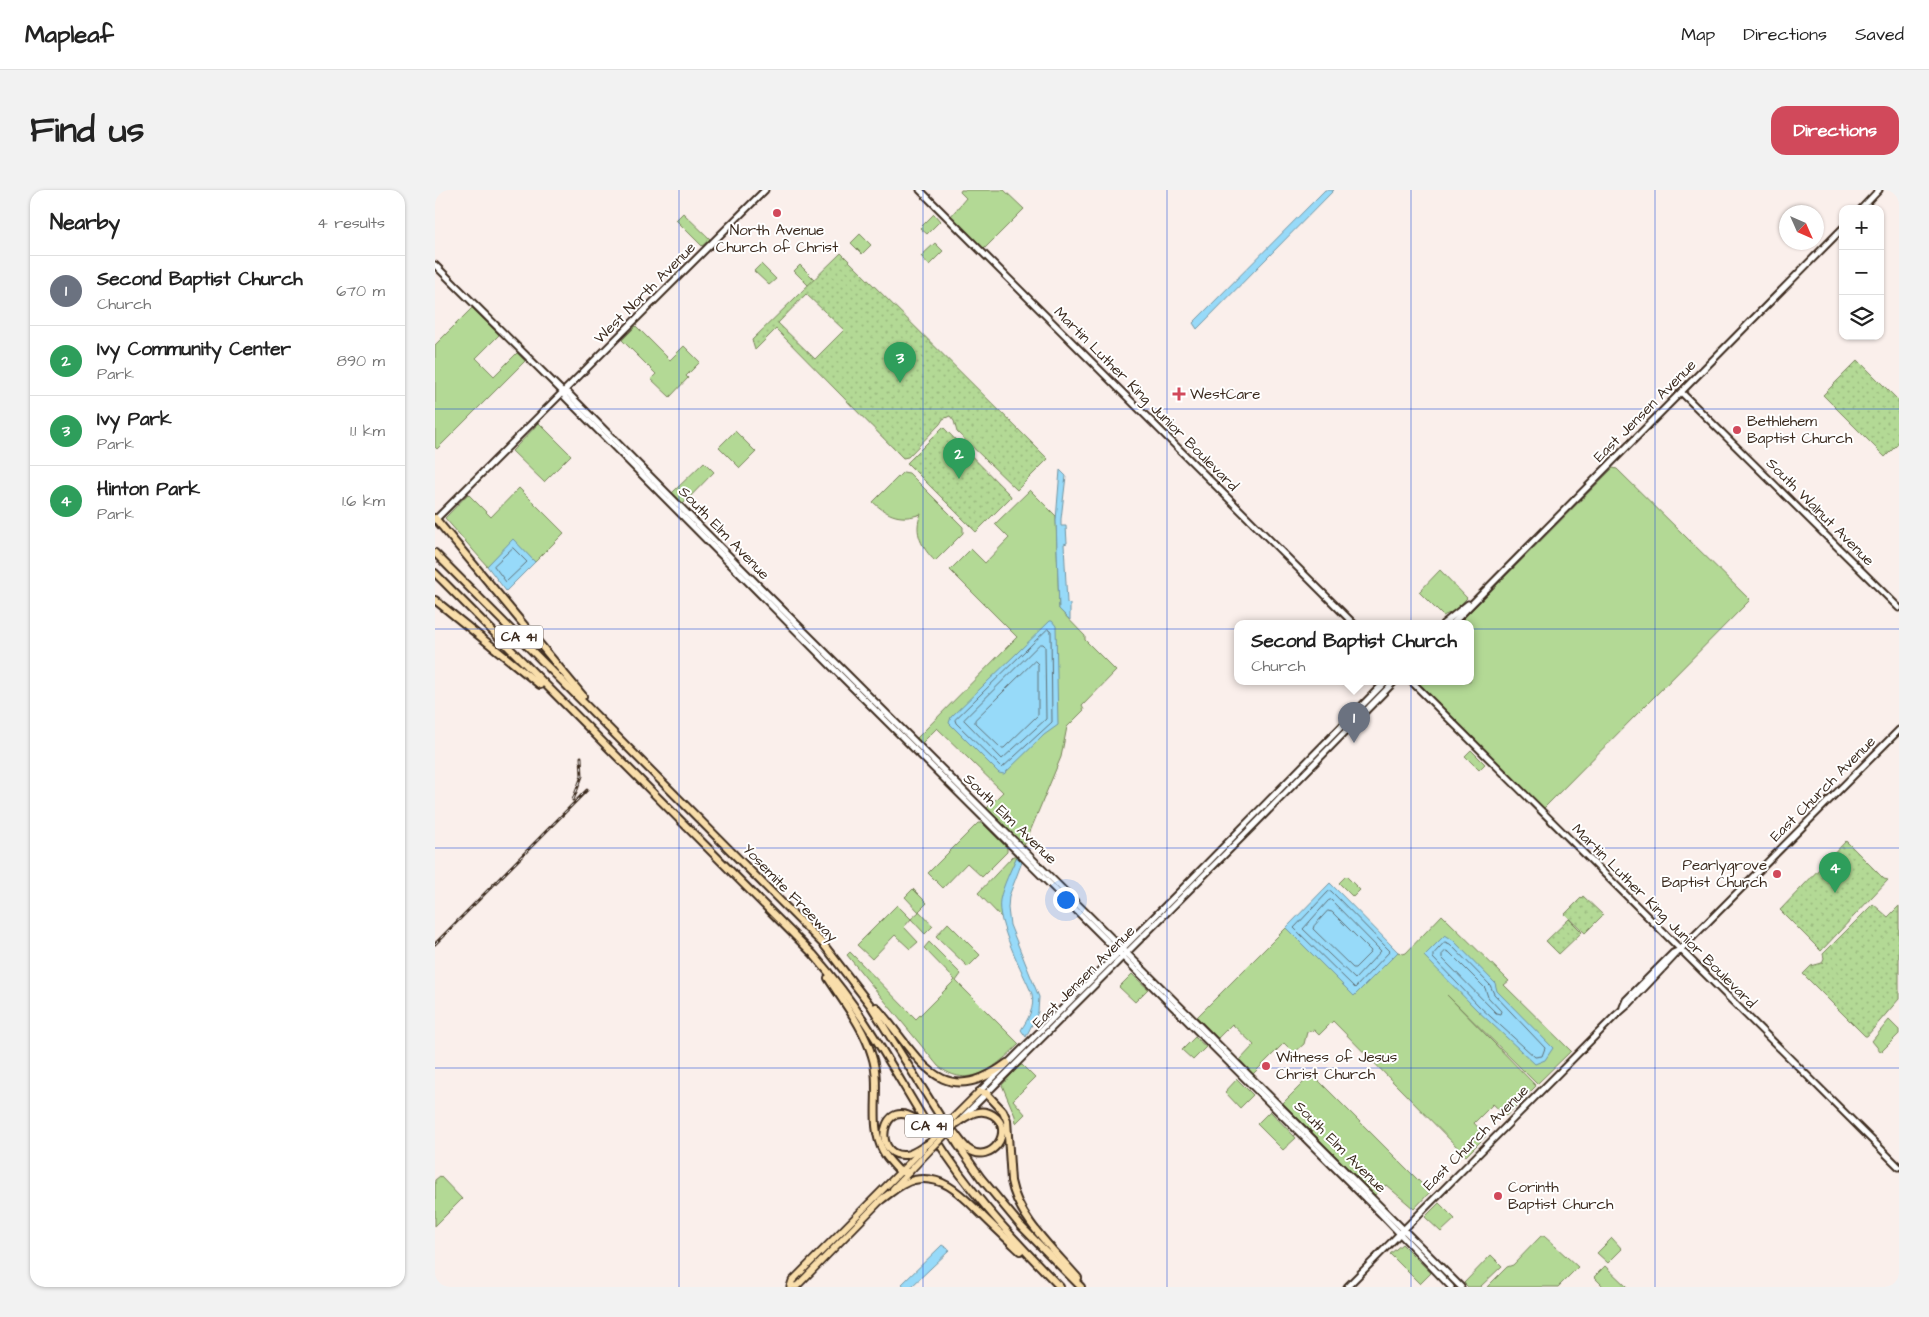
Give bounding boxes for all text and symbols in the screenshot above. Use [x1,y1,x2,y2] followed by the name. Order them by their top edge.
[25,18,114,52] text: Mapleaf
[1681,22,1715,47] text: Map
[1743,22,1827,47] text: Directions
[1855,22,1904,47] text: Saved
[30,106,144,155] text: Find us
[1771,106,1899,155] button: Directions
[1779,205,1824,250] north arrow
[1839,205,1884,340] map controls
[1839,205,1884,250] button: +
[771,207,783,219] marker: North Avenue Church of Christ
[50,208,120,237] text: Nearby
[317,212,385,234] text: 4 results
[716,220,838,258] place label: North Avenue Church of Christ
[589,237,701,349] street label: West North Avenue
[1839,250,1884,295] button: −
[97,266,303,293] text: Second Baptist Church
[65,280,67,302] text: 1
[336,280,385,302] text: 670 m
[97,293,151,315] text: Church
[1839,295,1884,340] button: layers
[1048,302,1243,497] street label: Martin Luther King Junior Boulevard
[97,336,291,363] text: Ivy Community Center
[884,342,916,383] pin: 3
[61,350,71,372] text: 2
[337,350,385,372] text: 890 m
[1589,355,1701,467] street label: East Jensen Avenue
[97,363,134,385] text: Park
[1190,384,1260,405] place label: WestCare
[1172,387,1186,401] marker: WestCare
[97,406,172,433] text: Ivy Park
[1747,411,1853,449] place label: Bethlehem Baptist Church
[62,420,70,442] text: 3
[350,420,385,442] text: 1.1 km
[1731,424,1743,436] marker: Bethlehem Baptist Church
[97,433,134,455] text: Park
[943,438,975,479] pin: 2
[1761,453,1879,571] street label: South Walnut Avenue
[97,476,200,503] text: Hinton Park
[674,482,774,584] street label: South Elm Avenue
[61,490,71,512] text: 4
[342,490,385,512] text: 1.6 km
[97,503,134,525] text: Park
[1234,620,1474,685] popup
[495,626,543,648] road number: CA 41
[1251,628,1457,655] text: Second Baptist Church
[1251,655,1305,677] text: Church
[1338,702,1370,743] pin: 1
[1765,731,1881,847] street label: East Church Avenue
[959,769,1061,869] street label: South Elm Avenue
[1566,819,1761,1014] street label: Martin Luther King Junior Boulevard
[737,839,842,947] street label: Yosemite Freeway
[1819,852,1851,893] pin: 4
[1662,855,1768,893] place label: Pearlygrove Baptist Church
[1771,868,1783,880] marker: Pearlygrove Baptist Church
[1053,887,1079,913] your location
[1028,921,1140,1033] street label: East Jensen Avenue
[1276,1047,1398,1085] place label: Witness of Jesus Christ Church
[1260,1060,1272,1072] marker: Witness of Jesus Christ Church
[1418,1080,1534,1196] street label: East Church Avenue
[1289,1096,1391,1198] street label: South Elm Avenue
[905,1114,953,1138] road number: CA 41
[1508,1177,1614,1215] place label: Corinth Baptist Church
[1492,1190,1504,1202] marker: Corinth Baptist Church

